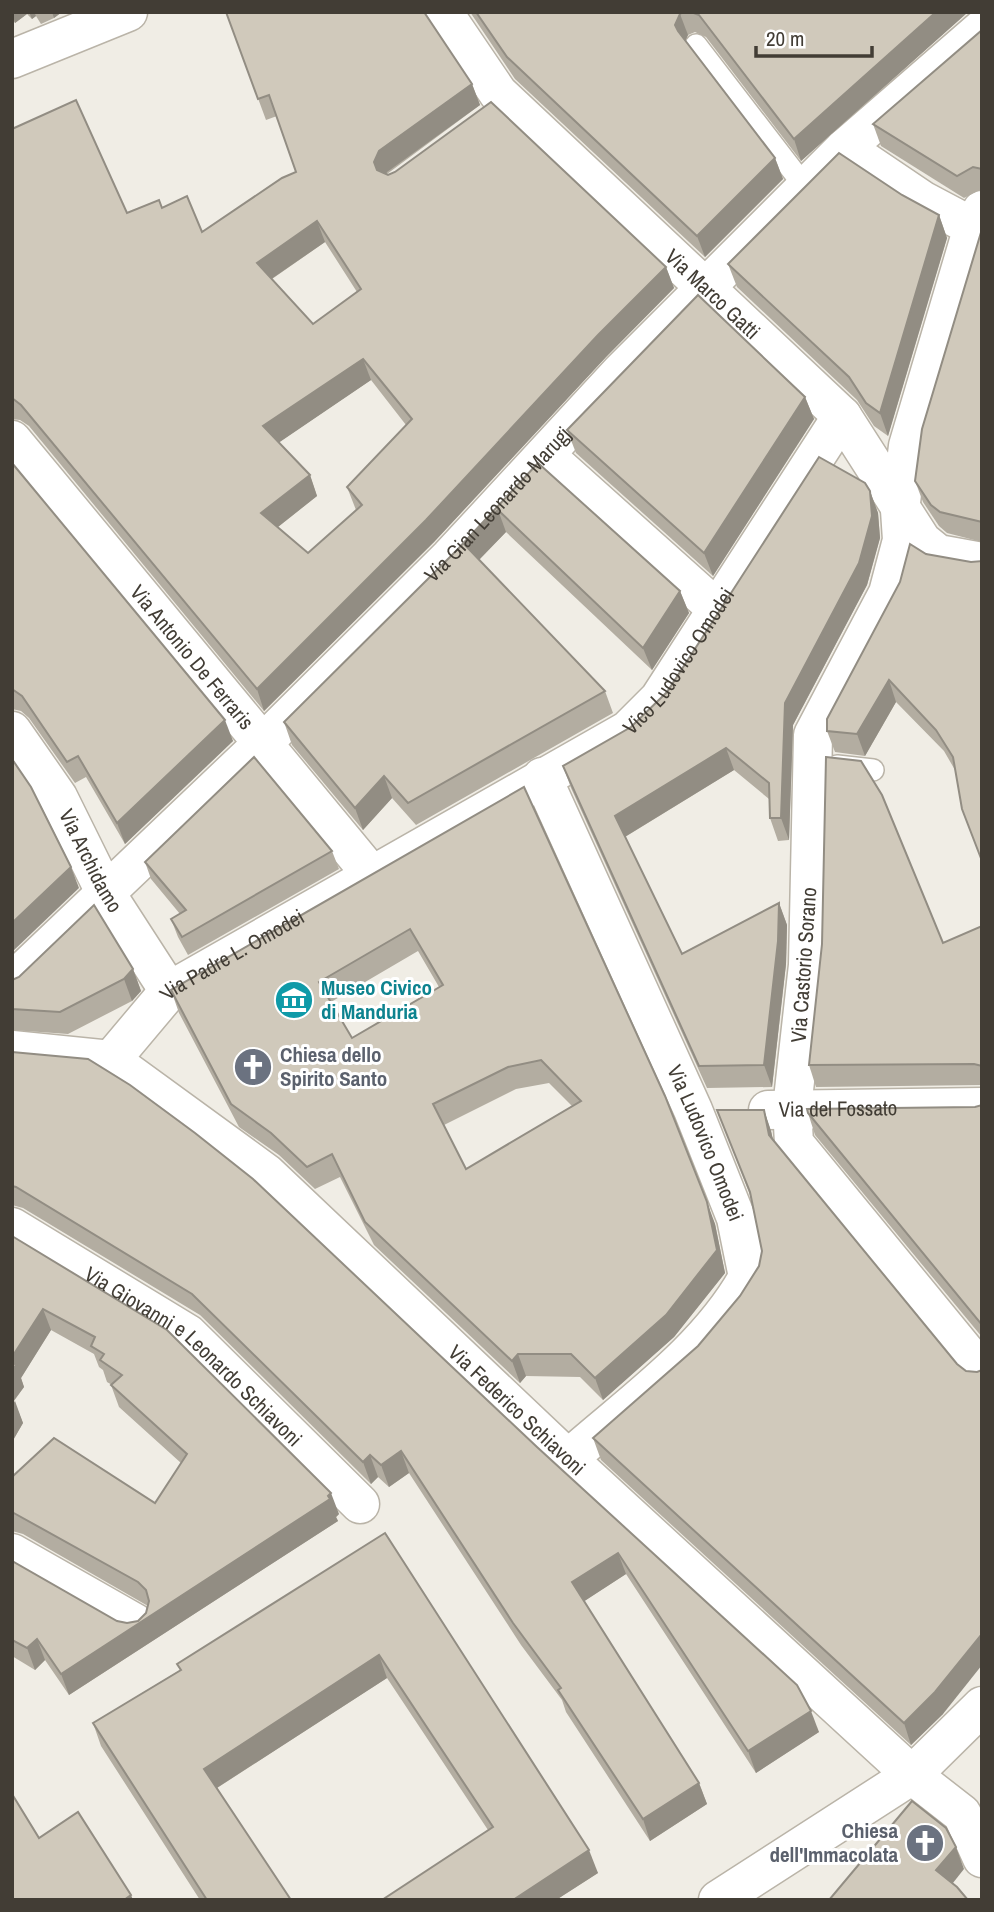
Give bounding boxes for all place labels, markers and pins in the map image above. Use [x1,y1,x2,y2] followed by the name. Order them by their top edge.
[321,973,432,1026] place label: Museo Civico di Manduria
[273,979,315,1021] museum icon: Museo Civico di Manduria
[280,1040,387,1093] place label: Chiesa dello Spirito Santo
[232,1046,274,1088] church icon: Chiesa dello Spirito Santo
[769,1816,898,1869] place label: Chiesa dell'Immacolata
[904,1822,946,1864] church icon: Chiesa dell'Immacolata

